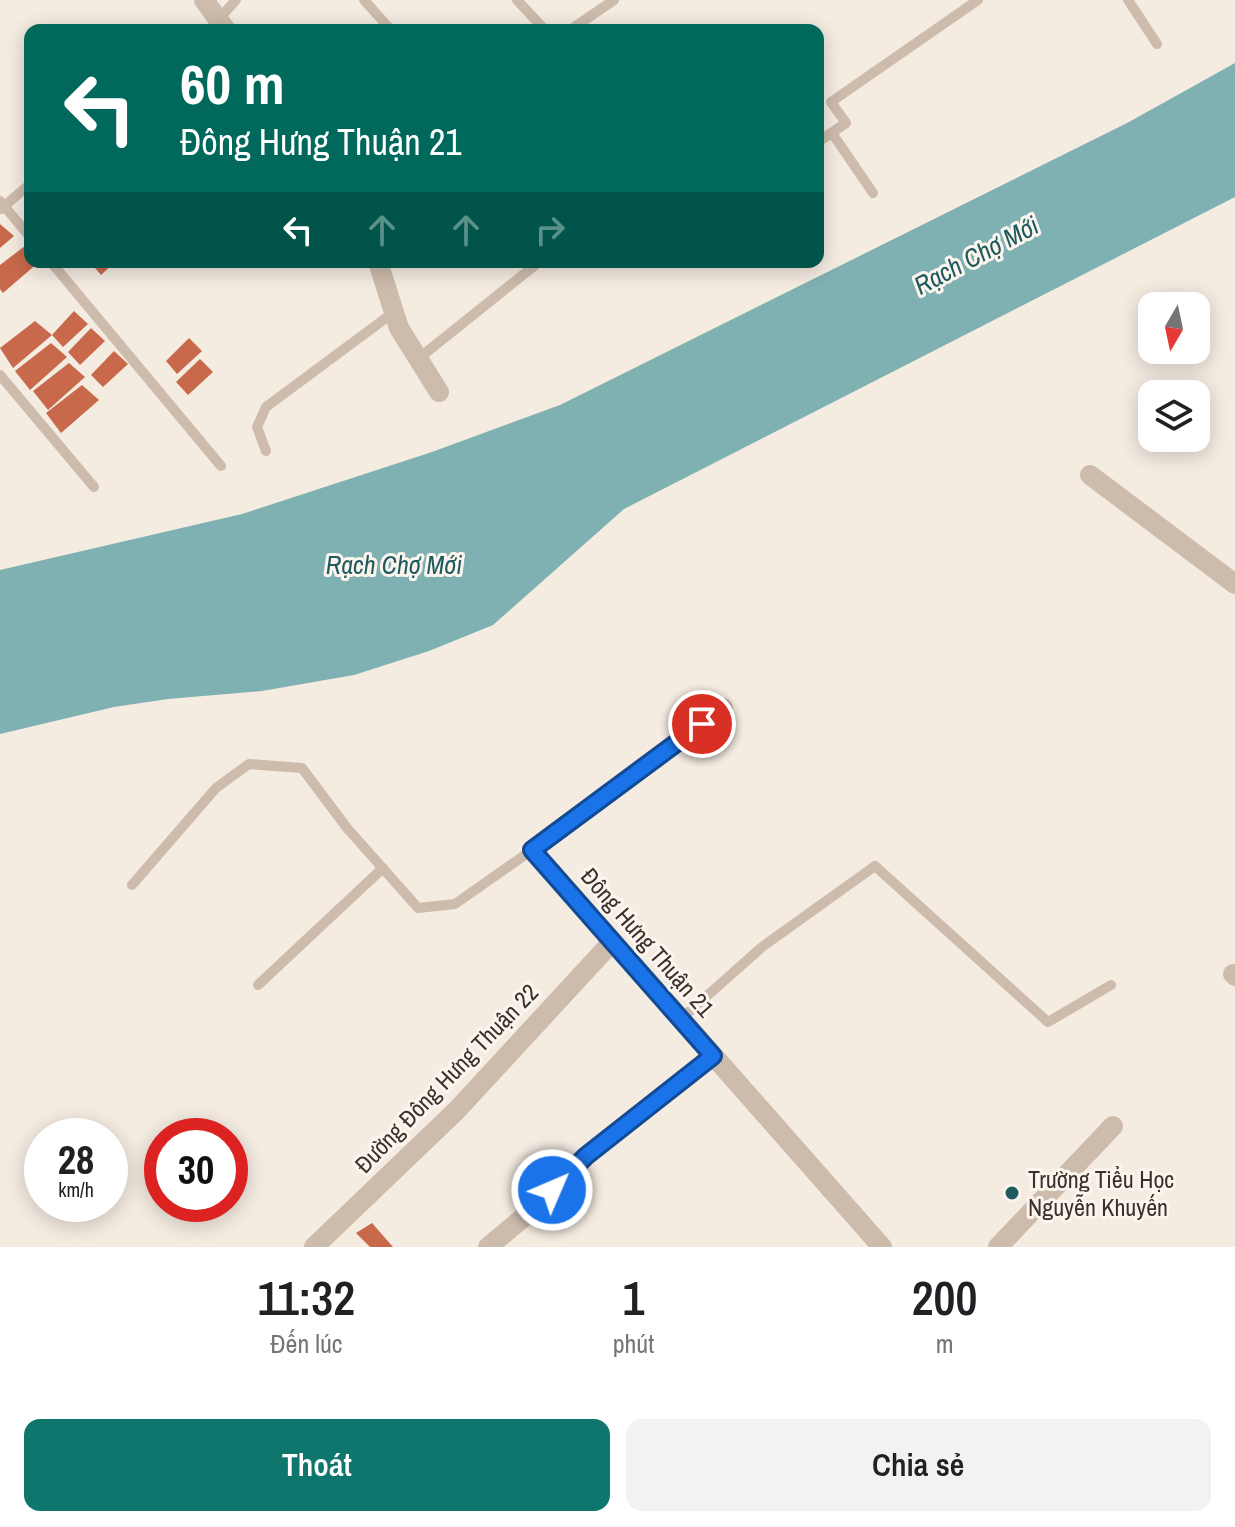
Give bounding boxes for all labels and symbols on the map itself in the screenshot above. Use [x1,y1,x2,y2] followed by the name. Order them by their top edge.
[908,208,1044,302] water label: Rạch Chợ Mới
[1138,292,1210,364] north arrow
[326,547,462,582] water label: Rạch Chợ Mới
[668,690,736,758] pin
[574,861,722,1023] street label: Đông Hưng Thuận 21
[347,976,545,1180] street label: Đường Đông Hưng Thuận 22
[144,1118,248,1222] speed limit sign: 30
[510,1148,594,1232] position arrow
[1028,1163,1174,1223] place label: Trường Tiểu Học Nguyễn Khuyến
[1003,1184,1021,1202] marker: Trường Tiểu Học Nguyễn Khuyến

